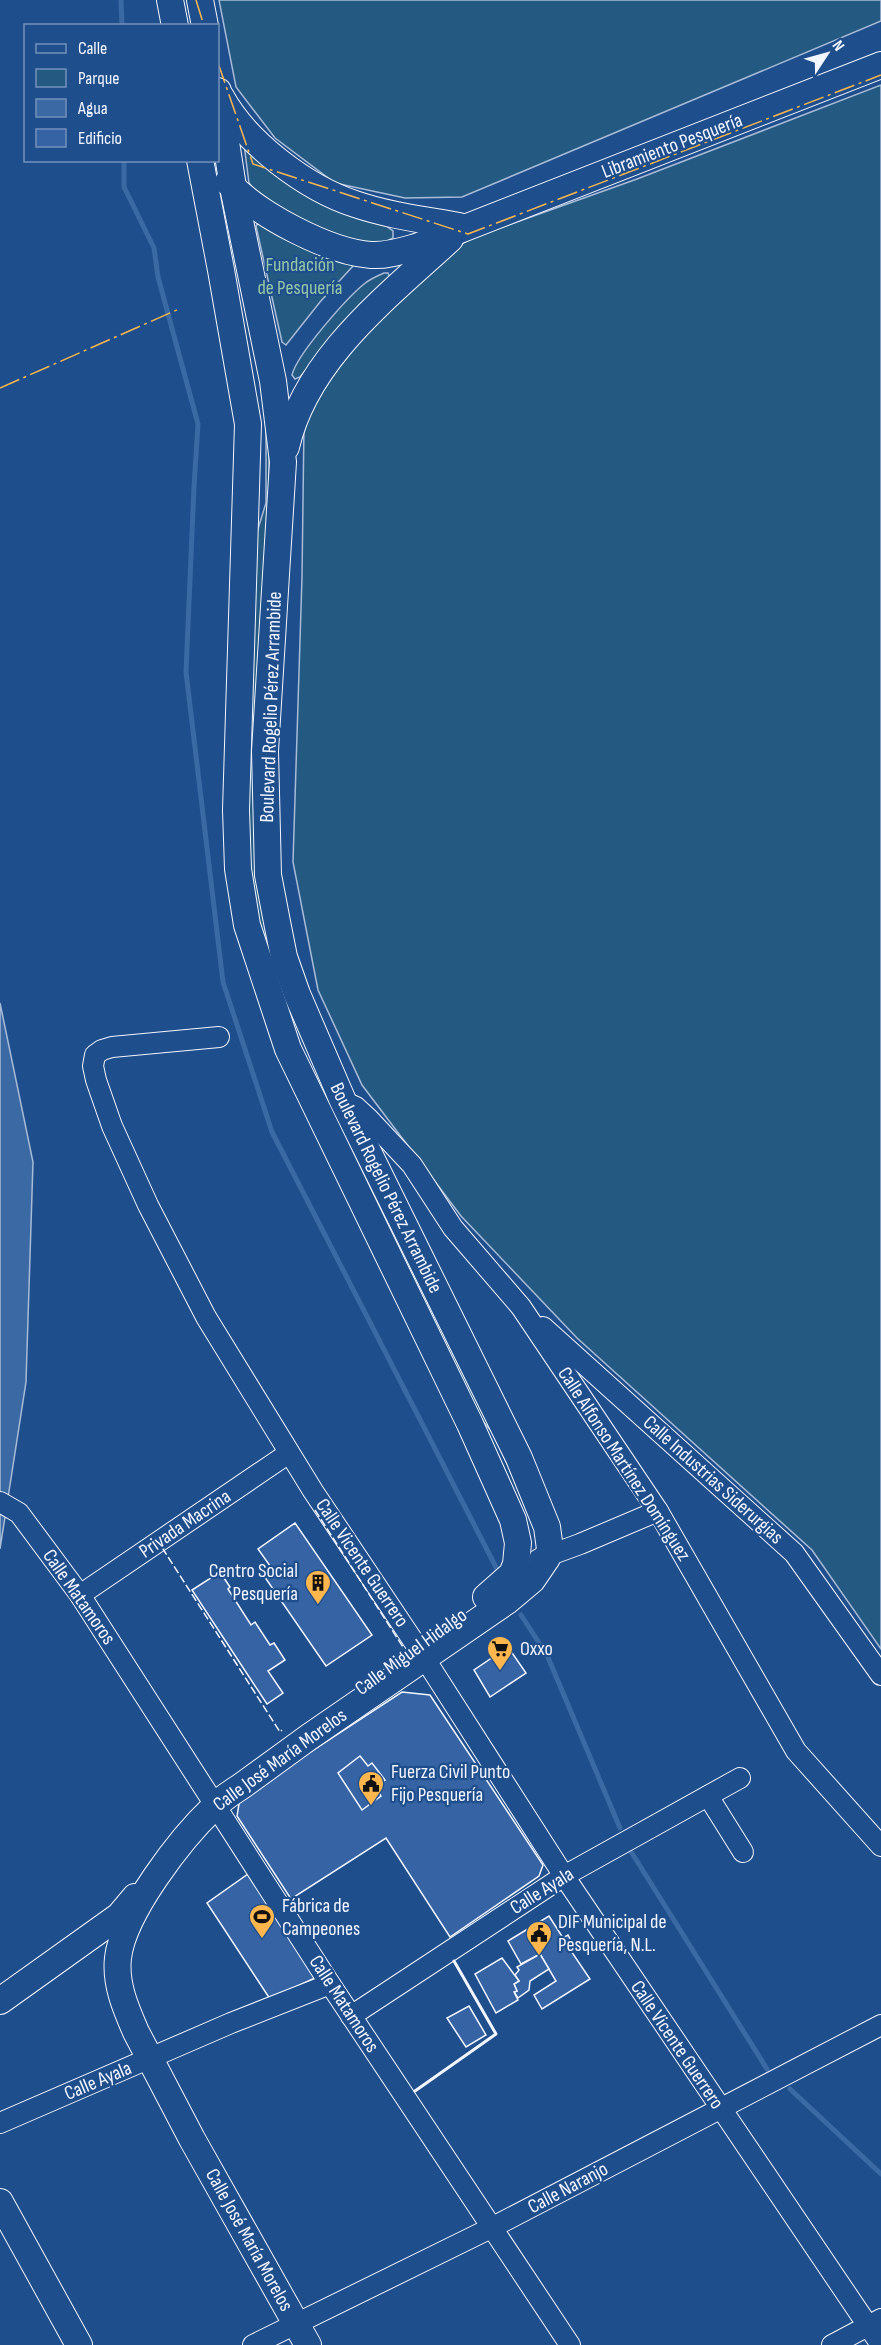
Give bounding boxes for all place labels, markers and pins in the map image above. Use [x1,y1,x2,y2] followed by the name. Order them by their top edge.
[209,1559,298,1606] place label: Centro Social Pesquería
[303,1568,333,1606] building icon: Centro Social Pesquería
[485,1634,515,1672] supermarket icon: Oxxo
[520,1637,553,1661] place label: Oxxo
[391,1760,510,1807] place label: Fuerza Civil Punto Fijo Pesquería
[356,1769,386,1807] public building icon: Fuerza Civil Punto Fijo Pesquería
[282,1894,360,1941] place label: Fábrica de Campeones
[247,1902,277,1940] sports icon: Fábrica de Campeones
[558,1910,666,1957] place label: DIF Municipal de Pesquería, N.L.
[524,1919,554,1957] public building icon: DIF Municipal de Pesquería, N.L.

